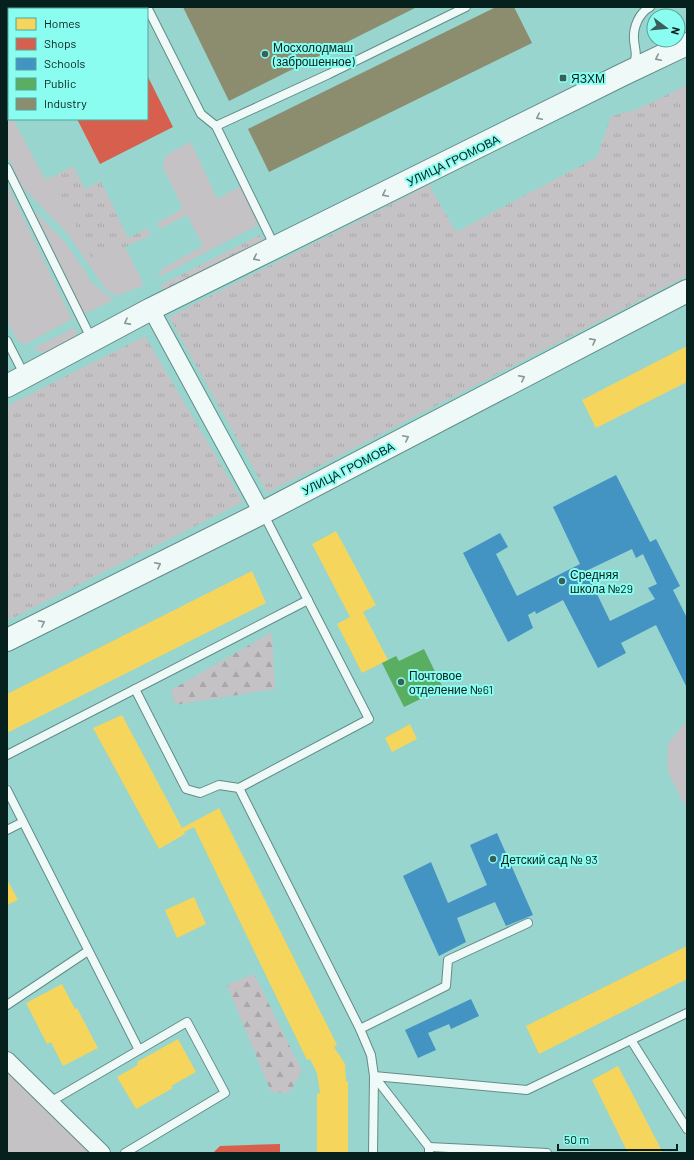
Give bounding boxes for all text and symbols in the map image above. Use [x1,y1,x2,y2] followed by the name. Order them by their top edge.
[8,8,148,120] legend
[646,8,686,48] north arrow
[44,16,81,30] text: Homes
[669,26,683,36] text: N
[44,36,77,50] text: Shops
[272,40,355,69] place label: Мосхолодмаш (заброшенное)
[260,49,270,59] marker: Мосхолодмаш (заброшенное)
[655,53,662,61] one-way arrow
[44,56,85,70] text: Schools
[571,71,605,85] place label: ЯЗХМ
[558,73,568,83] marker: ЯЗХМ
[44,76,76,90] text: Public
[44,96,87,110] text: Industry
[536,113,543,120] one-way arrow
[404,131,502,189] street label: УЛИЦА ГРОМОВА
[382,189,389,197] one-way arrow
[253,253,260,261] one-way arrow
[124,318,131,325] one-way arrow
[588,338,596,346] one-way arrow
[518,375,525,383] one-way arrow
[402,435,410,443] one-way arrow
[300,439,397,498] street label: УЛИЦА ГРОМОВА
[154,562,161,570] one-way arrow
[570,567,633,595] place label: Средняя школа №29
[557,576,567,586] marker: Средняя школа №29
[38,620,45,628] one-way arrow
[409,668,493,697] place label: Почтовое отделение №61
[396,677,406,687] marker: Почтовое отделение №61
[501,852,598,867] place label: Детский сад № 93
[488,854,498,864] marker: Детский сад № 93
[558,1126,677,1152] scale bar
[564,1132,589,1146] text: 50 m

